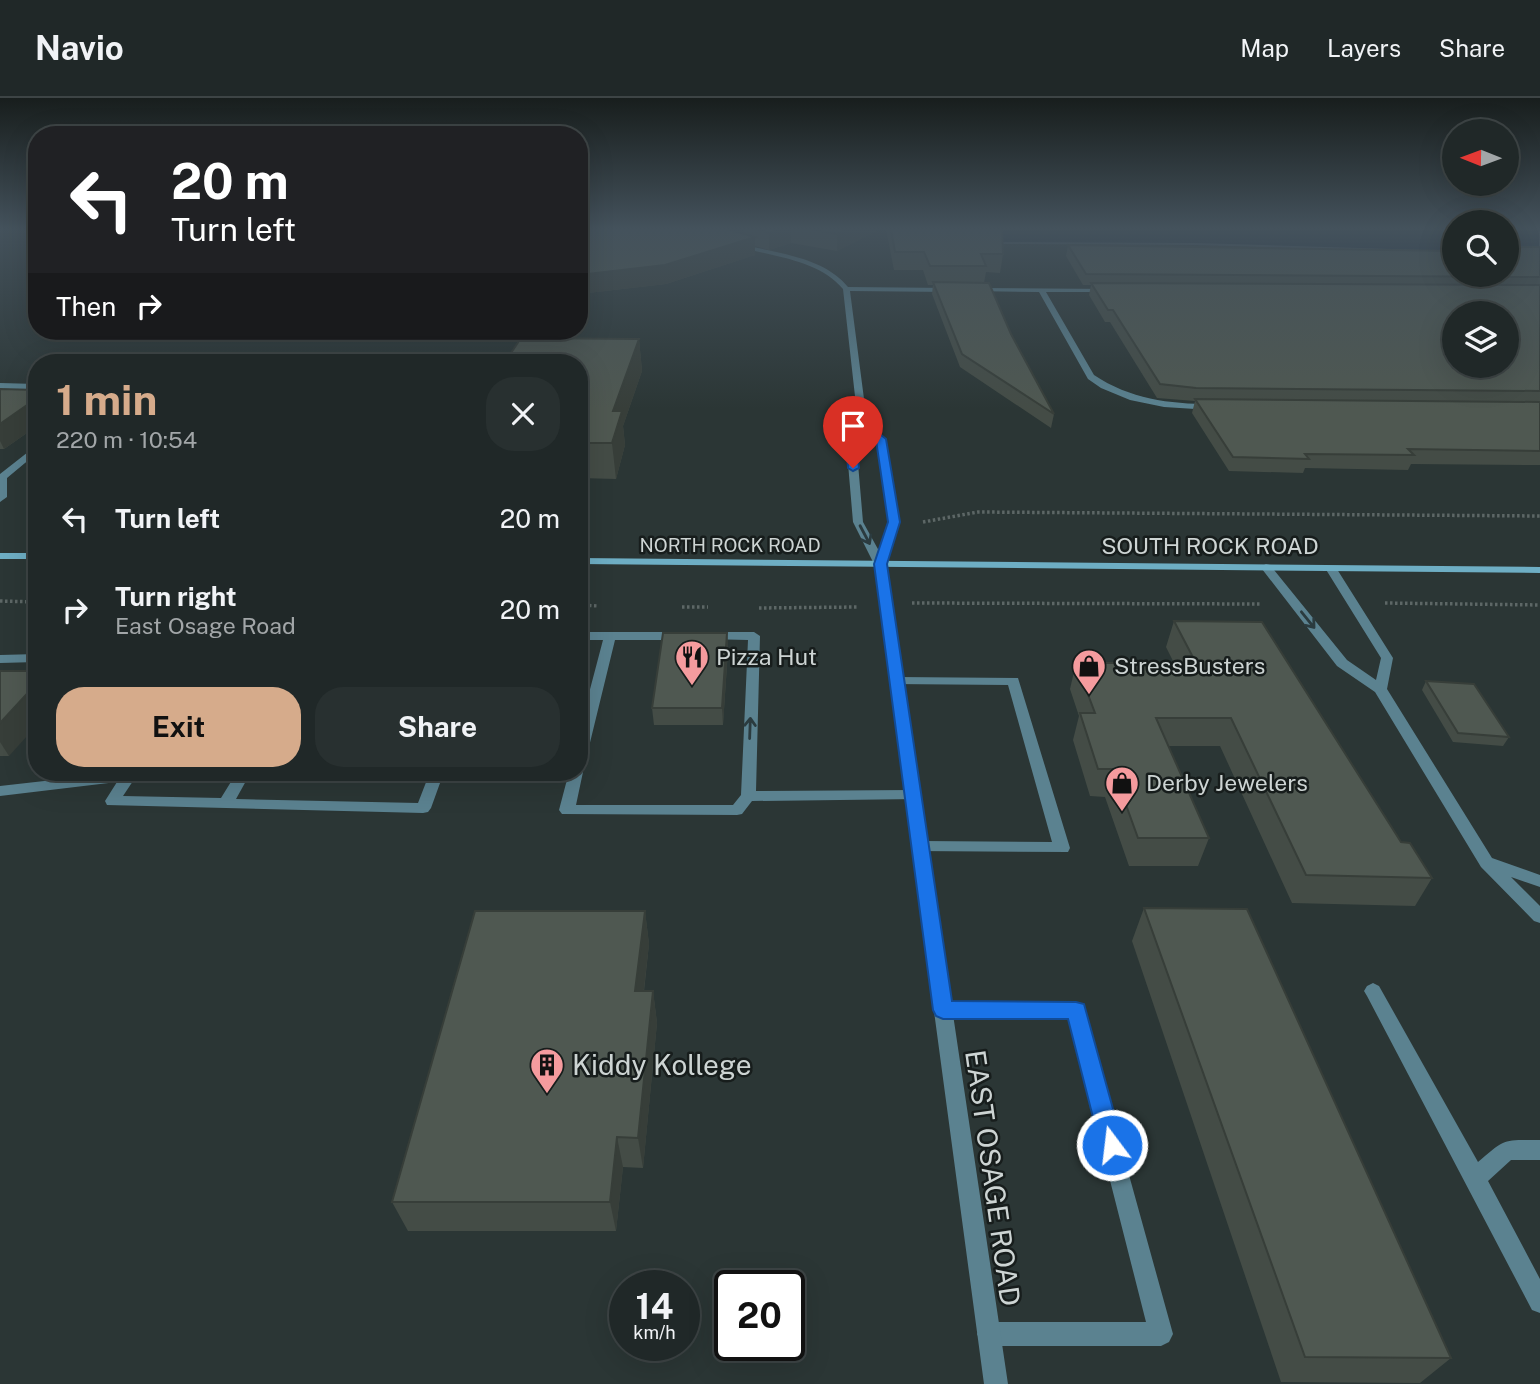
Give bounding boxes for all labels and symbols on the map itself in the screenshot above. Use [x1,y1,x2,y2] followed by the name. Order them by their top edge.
[1442,119,1519,196] north arrow
[823,396,883,468] pin
[858,524,872,545] one-way arrow
[1101,532,1319,559] street label: SOUTH ROCK ROAD
[639,534,821,556] street label: NORTH ROCK ROAD
[1301,611,1316,629] one-way arrow
[673,638,711,687] restaurant icon: Pizza Hut
[716,643,817,670] place label: Pizza Hut
[1070,647,1108,696] shop icon: StressBusters
[1114,652,1265,679] place label: StressBusters
[744,717,757,740] one-way arrow
[1103,764,1141,813] shop icon: Derby Jewelers
[1146,769,1308,796] place label: Derby Jewelers
[528,1046,566,1095] building icon: Kiddy Kollege
[572,1048,752,1081] place label: Kiddy Kollege
[959,1048,1028,1308] street label: EAST OSAGE ROAD
[1075,1108,1149,1182] position arrow
[714,1270,805,1361] speed limit sign: 20

